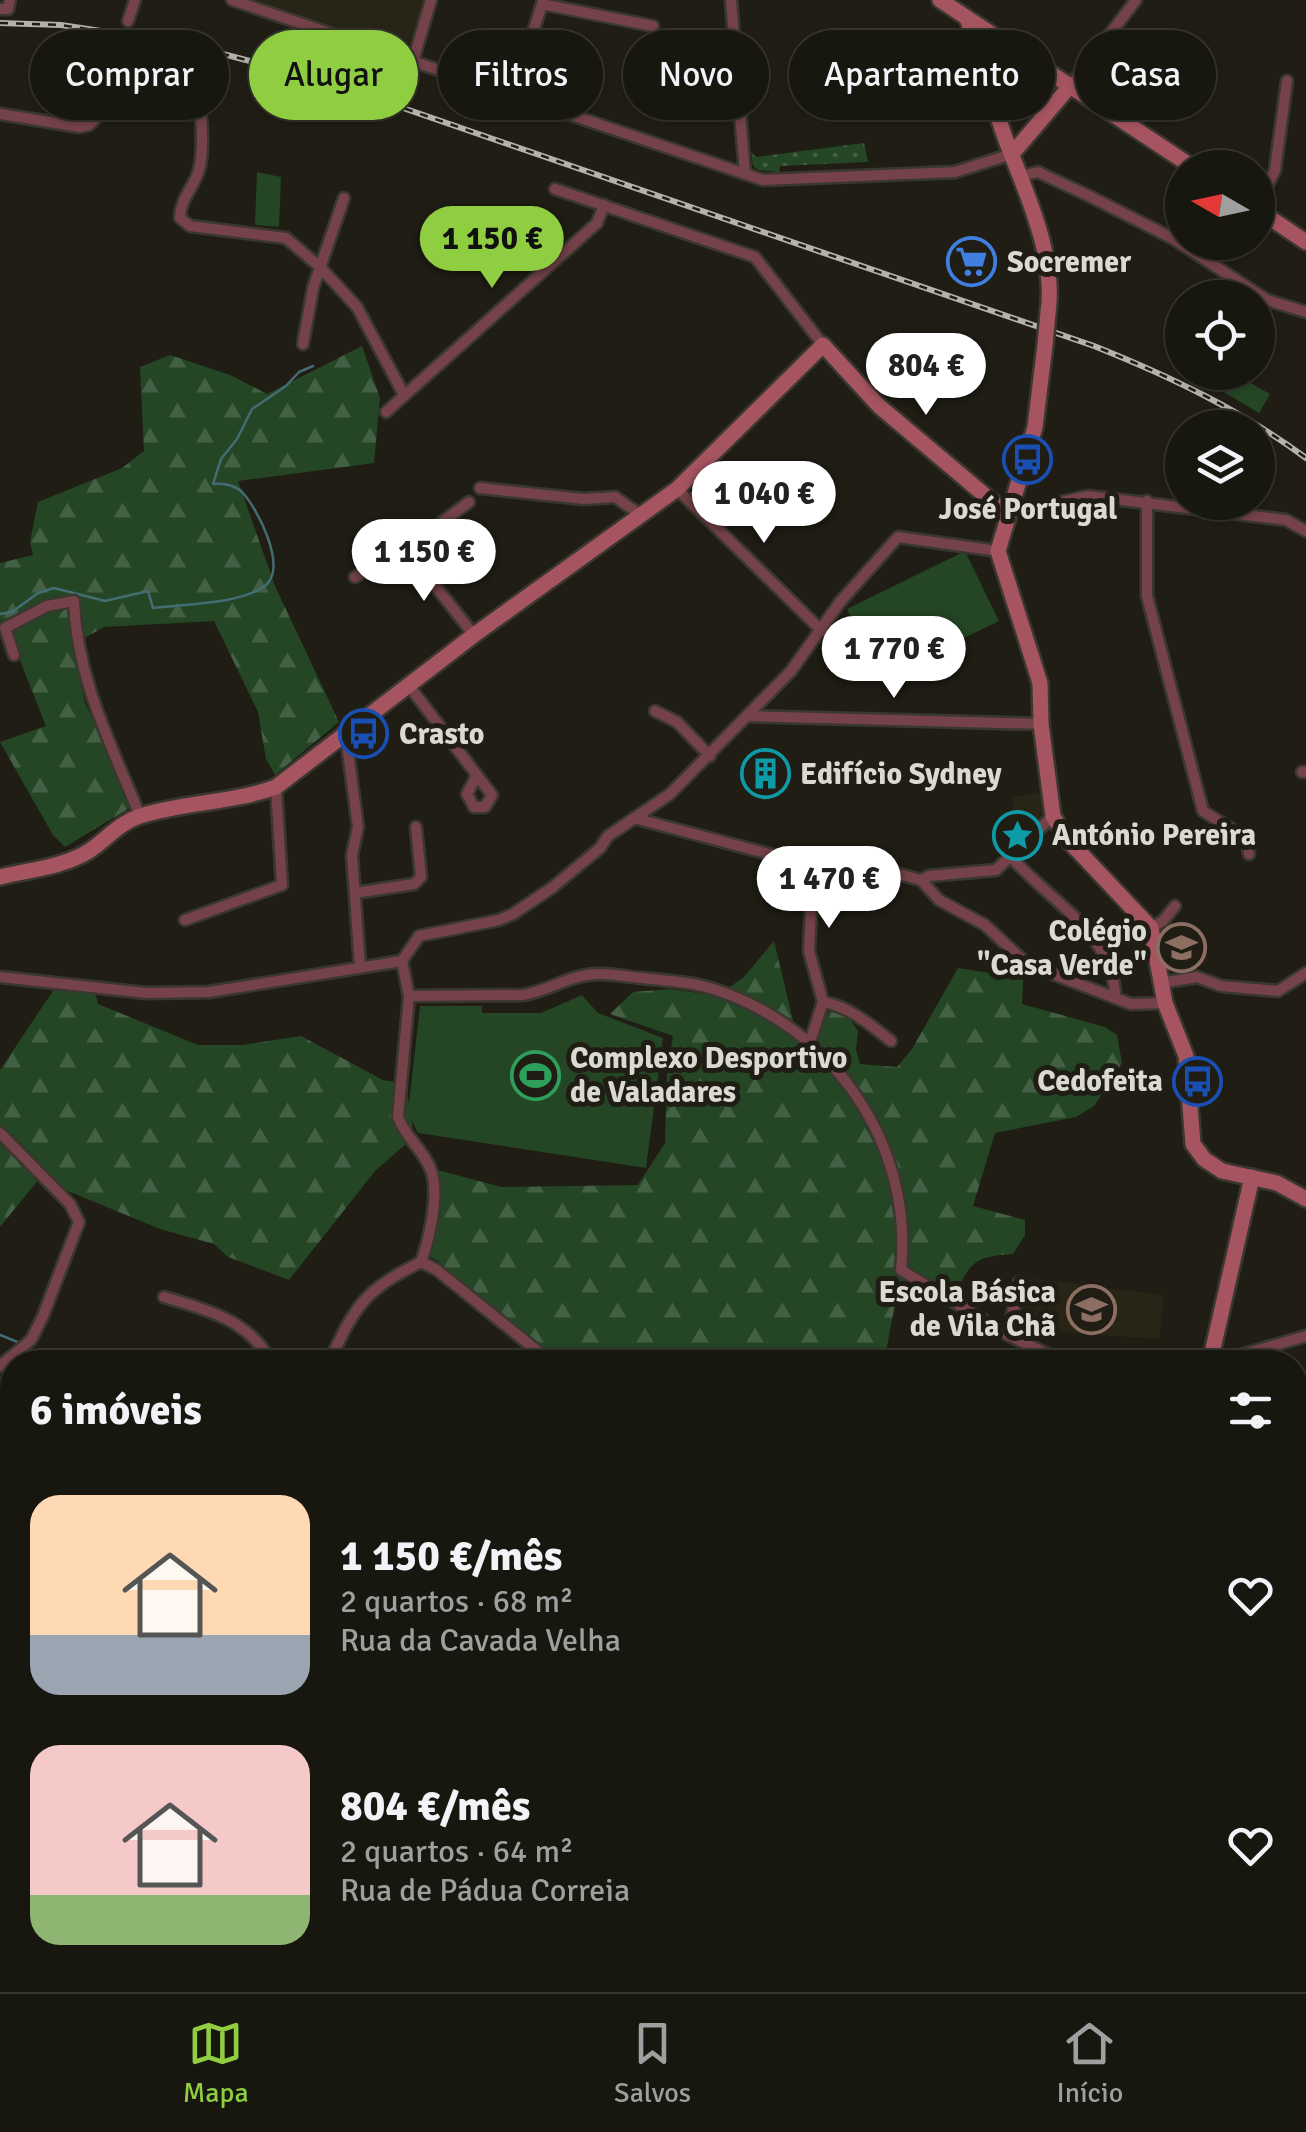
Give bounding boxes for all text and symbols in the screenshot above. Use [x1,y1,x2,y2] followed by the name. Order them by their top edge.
[30,30,229,120] chip: Comprar
[249,30,418,120] chip: Alugar
[438,30,603,120] chip: Filtros
[623,30,769,120] chip: Novo
[789,30,1055,120] chip: Apartamento
[1075,30,1216,120] chip: Casa
[1165,150,1275,260] north arrow
[1165,150,1275,520] map controls
[400,206,584,291] pin: 1 150 €
[442,219,542,258] text: 1 150 €
[946,236,998,288] supermarket icon: Socremer
[1007,244,1131,281] place label: Socremer
[1165,280,1275,390] button: locate
[856,333,996,418] pin: 804 €
[888,346,964,385] text: 804 €
[1165,410,1275,520] button: layers
[1002,434,1054,486] bus stop icon: José Portugal
[672,461,856,546] pin: 1 040 €
[714,474,814,513] text: 1 040 €
[939,491,1117,528] place label: José Portugal
[332,519,516,604] pin: 1 150 €
[374,532,474,571] text: 1 150 €
[802,616,986,701] pin: 1 770 €
[844,629,944,668] text: 1 770 €
[338,708,390,760] bus stop icon: Crasto
[399,716,484,753] place label: Crasto
[739,748,791,800] building icon: Edifício Sydney
[800,756,1002,793] place label: Edifício Sydney
[991,809,1043,861] place icon: António Pereira
[1052,817,1256,854] place label: António Pereira
[737,846,921,931] pin: 1 470 €
[779,859,879,898] text: 1 470 €
[977,913,1147,984] place label: Colégio "Casa Verde"
[1156,922,1208,974] school or university icon: Colégio "Casa Verde"
[570,1040,847,1111] place label: Complexo Desportivo de Valadares
[509,1049,561,1101] sports icon: Complexo Desportivo de Valadares
[1172,1055,1224,1107] bus stop icon: Cedofeita
[1037,1063,1163,1100] place label: Cedofeita
[879,1274,1056,1345] place label: Escola Básica de Vila Chã
[1065,1283,1117,1335] school or university icon: Escola Básica de Vila Chã
[1223,1383,1278,1438] icon: filters
[30,1385,202,1436] text: 6 imóveis
[340,1531,562,1582] text: 1 150 €/mês
[110,1535,230,1655] icon: home
[1223,1568,1278,1623] icon: heart
[340,1582,573,1621] text: 2 quartos · 68 m²
[340,1621,621,1660] text: Rua da Cavada Velha
[340,1781,530,1832] text: 804 €/mês
[110,1785,230,1905] icon: home
[1223,1818,1278,1873] icon: heart
[340,1832,573,1871] text: 2 quartos · 64 m²
[340,1871,630,1910] text: Rua de Pádua Correia
[183,2016,249,2110] tab: Mapa
[614,2016,691,2110] tab: Salvos
[1057,2016,1123,2110] tab: Início

